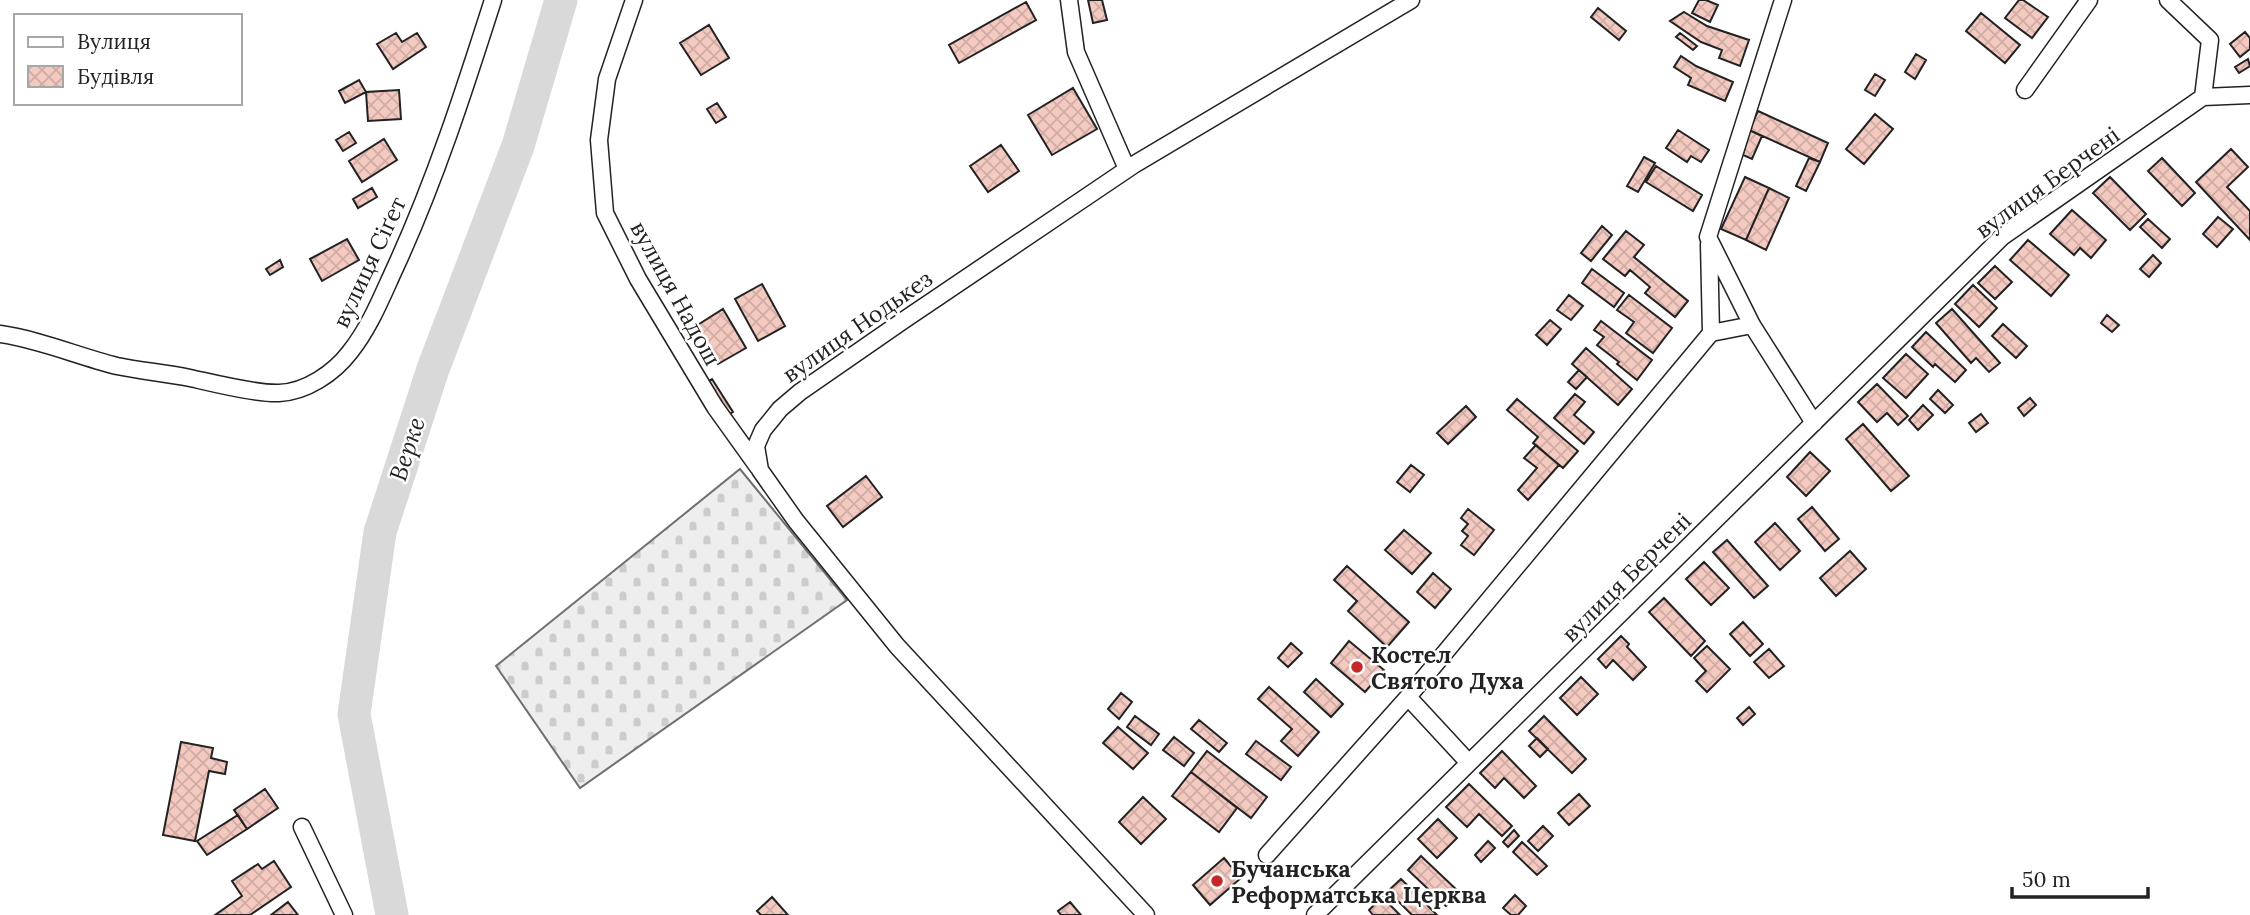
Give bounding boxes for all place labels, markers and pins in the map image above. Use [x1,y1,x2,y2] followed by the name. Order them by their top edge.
[1371,640,1524,695] place label: Костел Святого Духа
[1349,659,1365,675] marker: Костел Святого Духа
[1231,854,1486,909] place label: Бучанська Реформатська Церква
[1209,873,1225,889] marker: Бучанська Реформатська Церква

